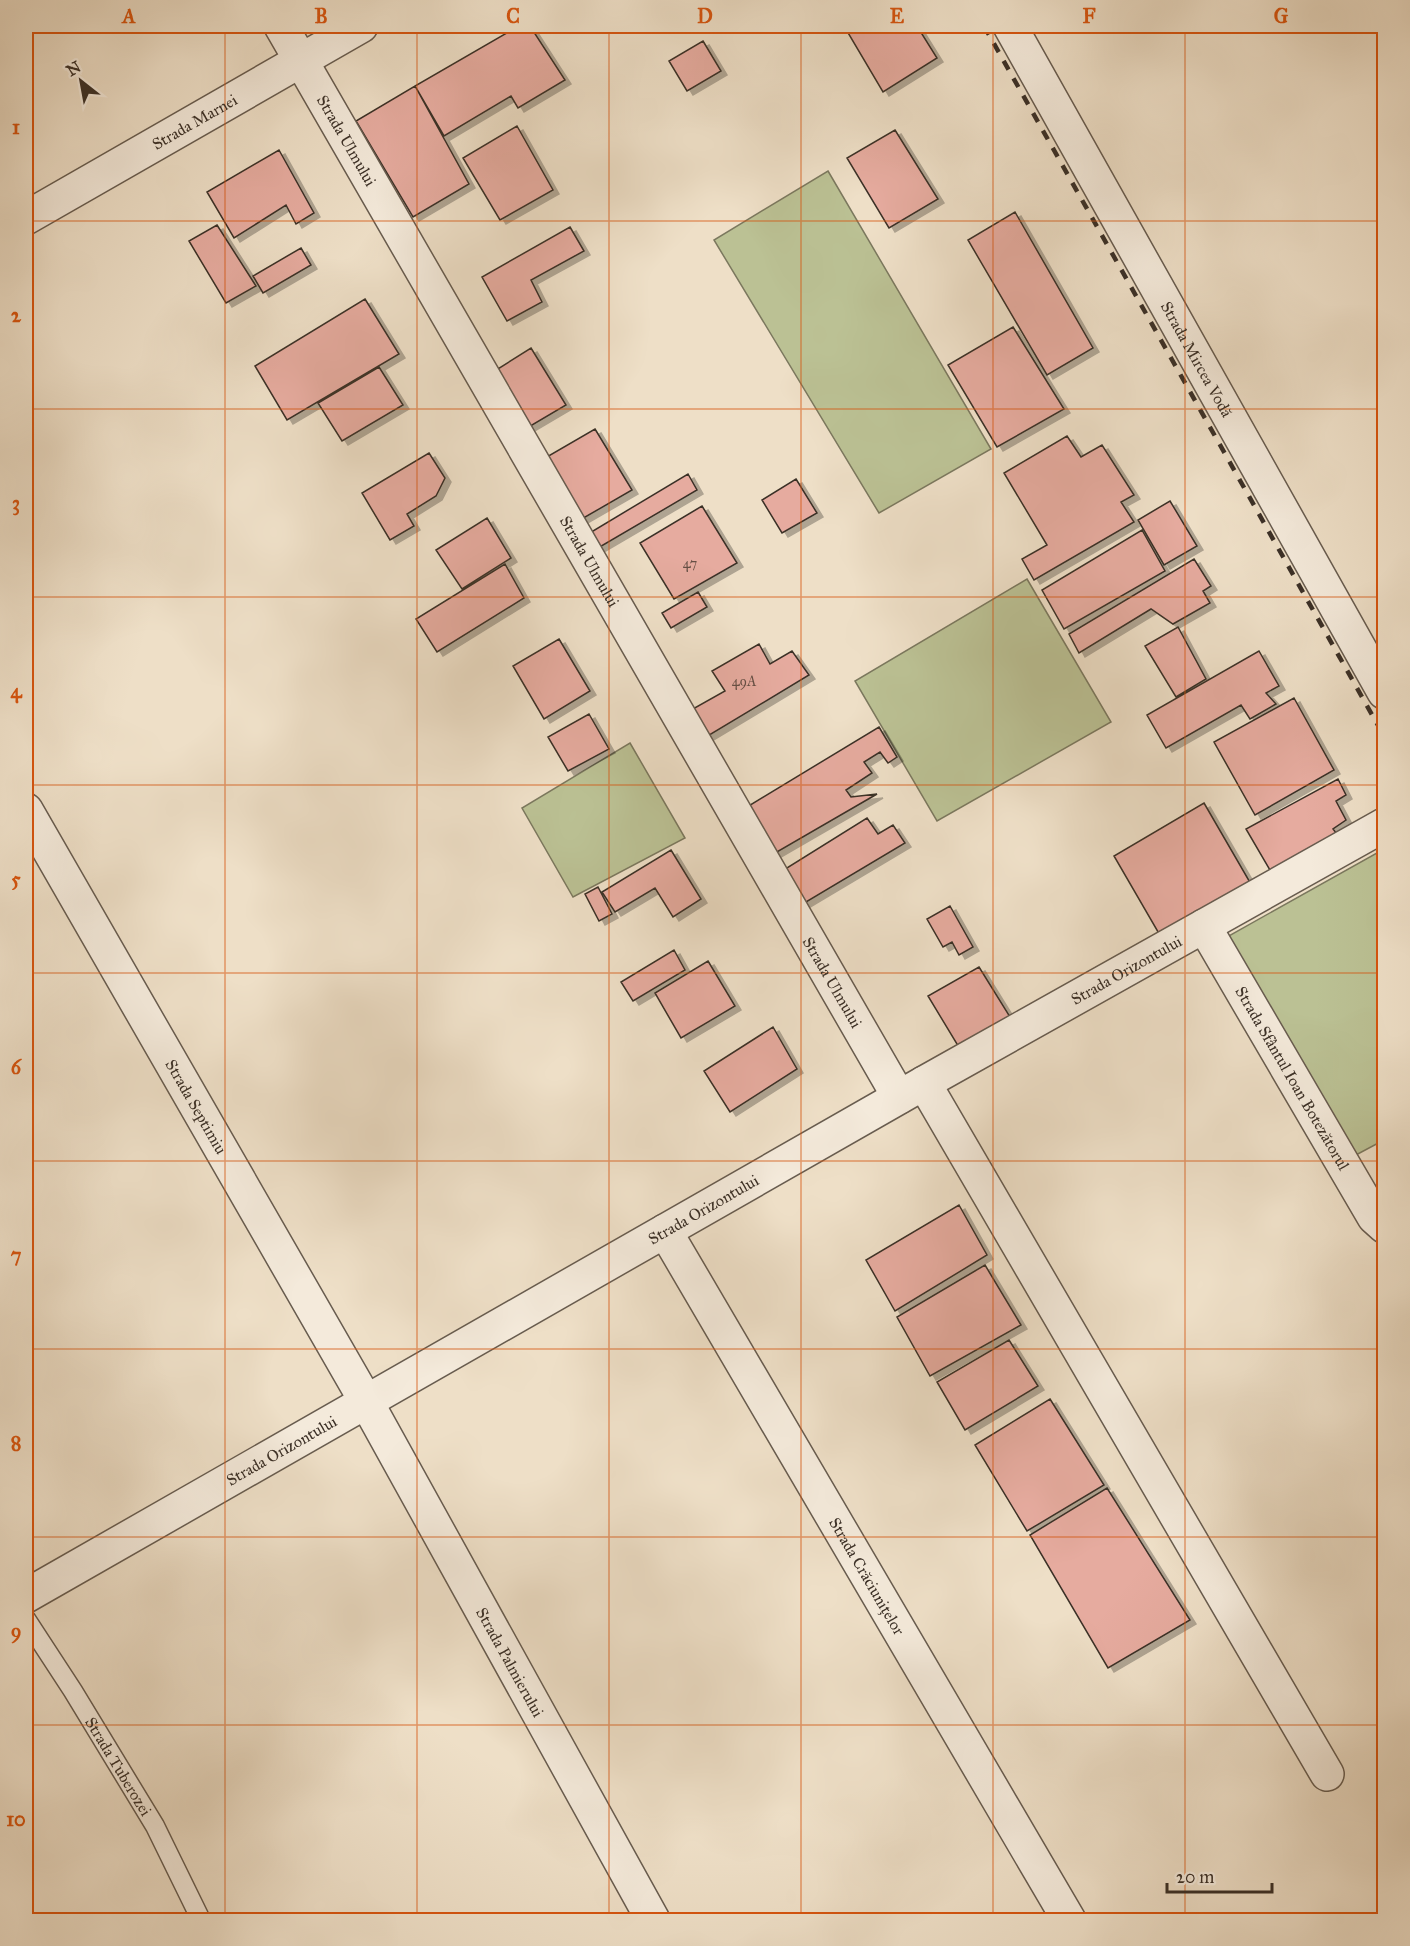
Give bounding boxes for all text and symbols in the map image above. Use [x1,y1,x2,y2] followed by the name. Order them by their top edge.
[120,4,136,28] text: A
[314,4,328,28] text: B
[506,4,520,28] text: C
[697,4,713,28] text: D
[890,4,905,28] text: E
[1082,4,1096,28] text: F
[1274,4,1289,28] text: G
[51,51,111,111] north arrow
[63,57,85,80] text: N
[149,90,241,154] street label: Strada Marnei
[313,92,381,190] street label: Strada Ulmului
[12,115,20,139] text: 1
[1157,298,1237,421] street label: Strada Mircea Vodă
[11,303,22,327] text: 2
[12,491,20,516] text: 3
[556,513,623,611] street label: Strada Ulmului
[683,555,697,572] house number: 47
[732,673,757,690] house number: 49A
[10,679,22,704] text: 4
[11,867,21,891] text: 5
[1068,931,1186,1009] street label: Strada Orizontului
[799,934,866,1032] street label: Strada Ulmului
[1231,983,1354,1174] street label: Strada Sfântul Ioan Botezătorul
[11,1055,23,1079] text: 6
[161,1056,231,1158] street label: Strada Septimiu
[645,1170,763,1249] street label: Strada Orizontului
[11,1243,22,1267] text: 7
[223,1411,341,1490] street label: Strada Orizontului
[11,1431,21,1455] text: 8
[825,1514,909,1638] street label: Strada Crăciunițelor
[472,1604,548,1721] street label: Strada Palmierului
[11,1619,21,1644] text: 9
[81,1714,156,1820] street label: Strada Tuberozei
[6,1807,26,1831] text: 10
[1167,1856,1272,1894] scale bar
[1176,1866,1214,1888] text: 20 m

